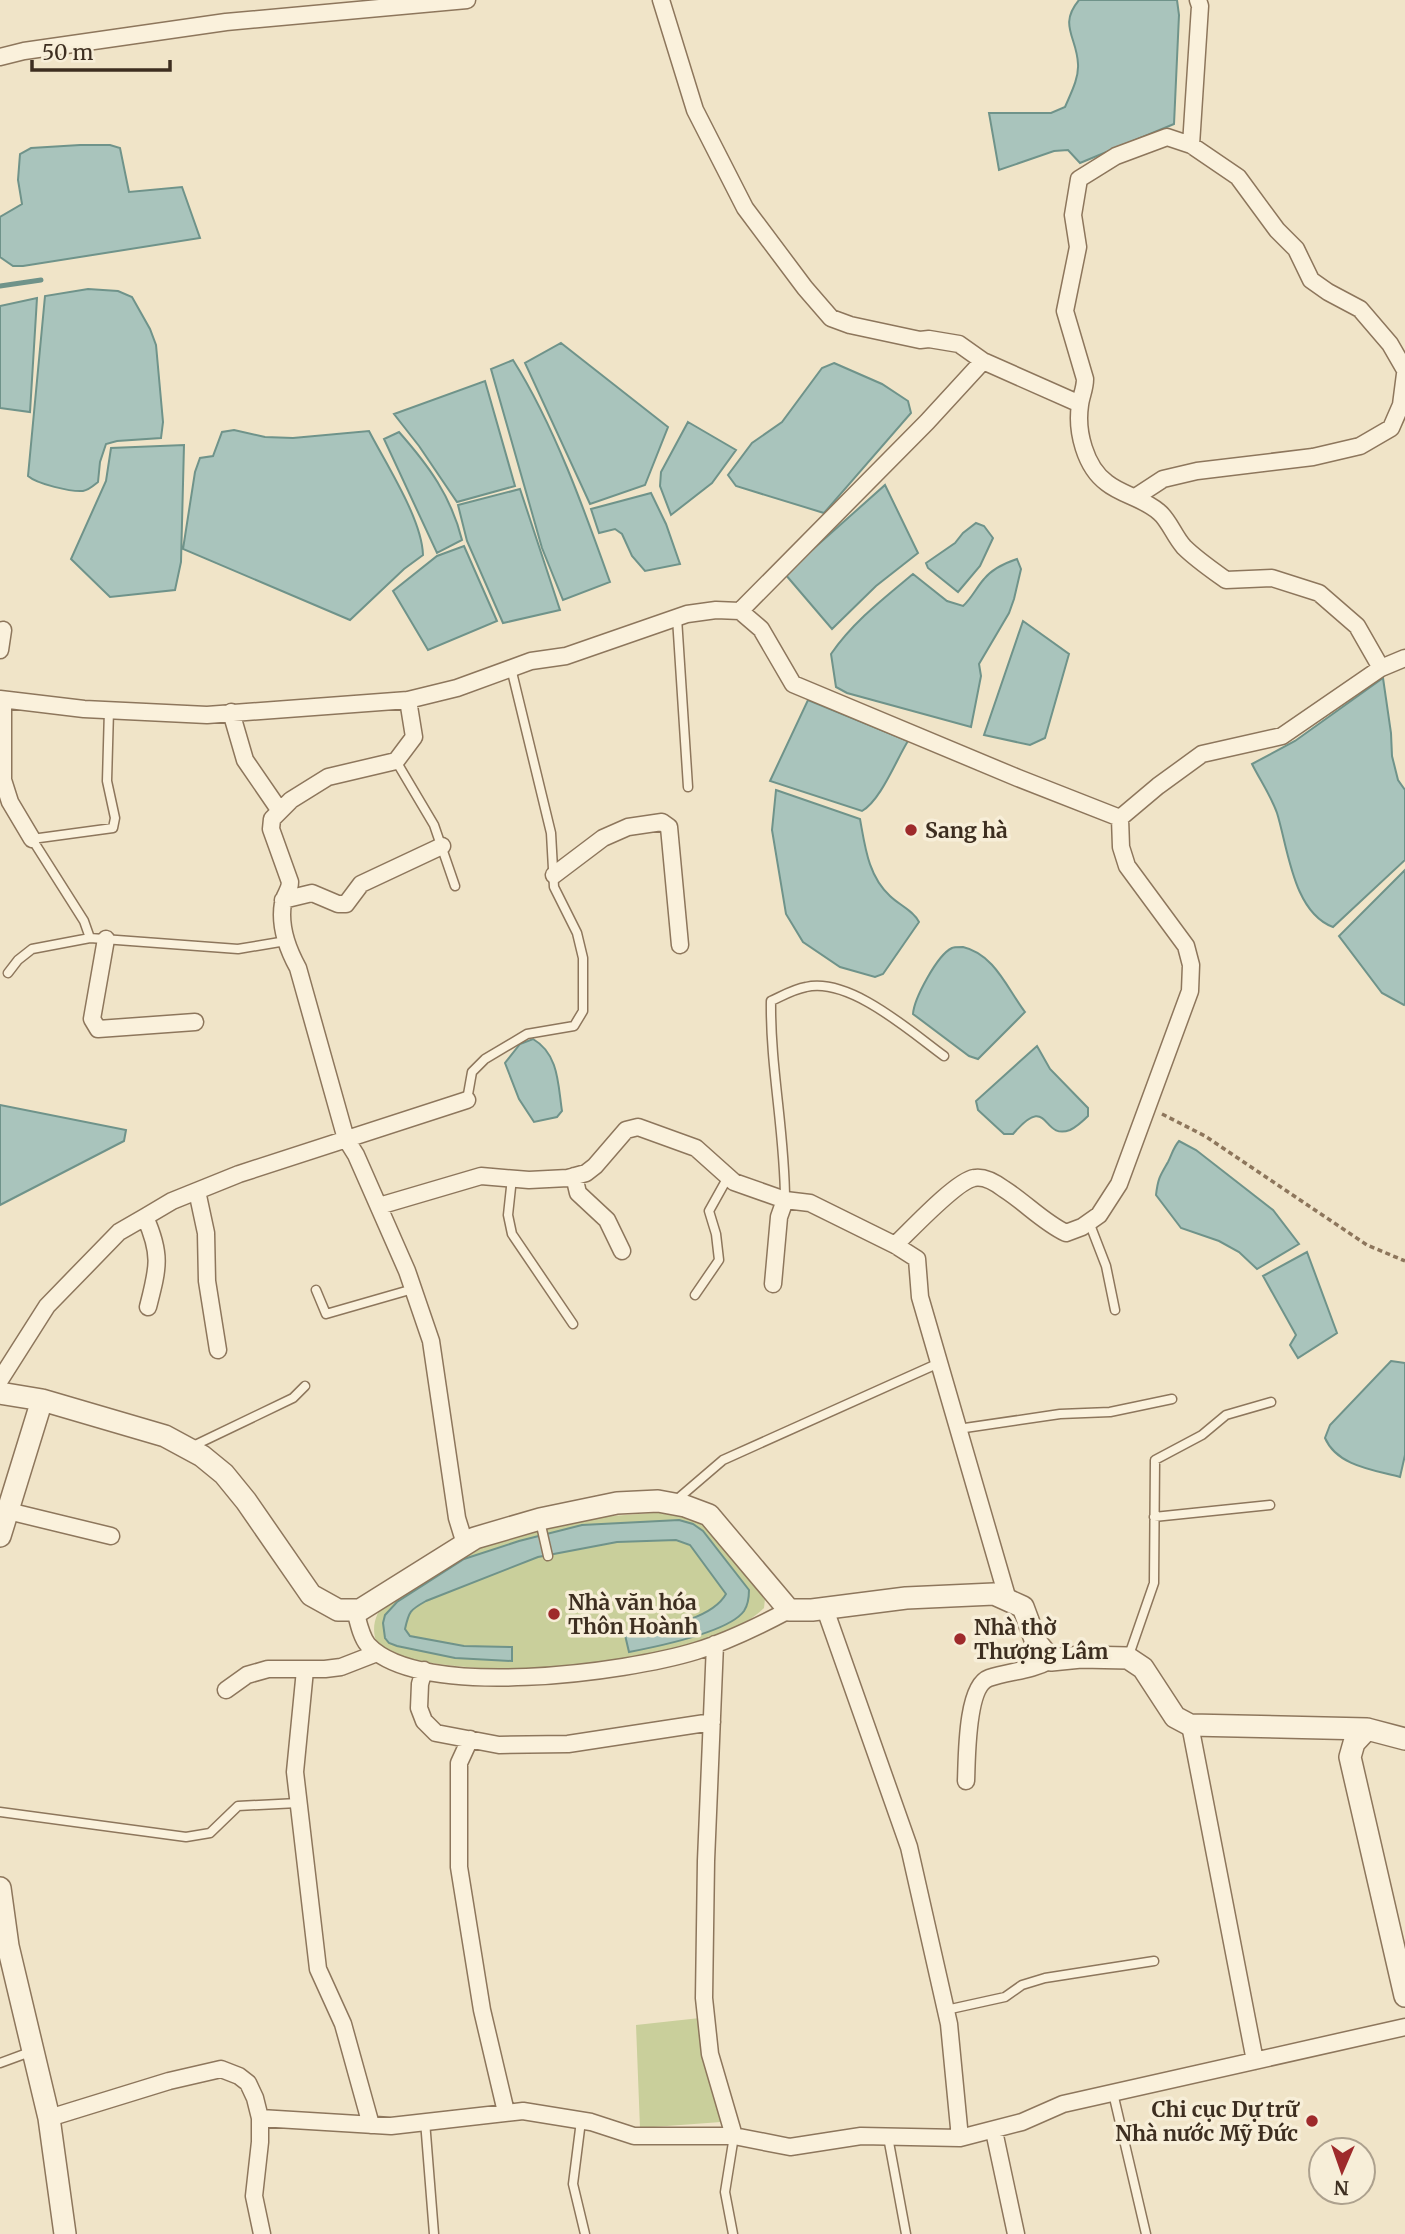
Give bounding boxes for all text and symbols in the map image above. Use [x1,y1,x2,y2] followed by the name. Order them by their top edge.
[32,28,170,72] scale bar
[42,39,93,66] text: 50 m
[925,817,1008,844] place label: Sang hà
[903,822,919,838] marker: Sang hà
[568,1589,698,1640] place label: Nhà văn hóa Thôn Hoành
[546,1606,562,1622] marker: Nhà văn hóa Thôn Hoành
[974,1614,1108,1665] place label: Nhà thờ Thượng Lâm
[952,1631,968,1647] marker: Nhà thờ Thượng Lâm
[1115,2096,1301,2147] place label: Chi cục Dự trữ Nhà nước Mỹ Đức
[1304,2113,1320,2129] marker: Chi cục Dự trữ Nhà nước Mỹ Đức
[1307,2136,1377,2206] north arrow
[1333,2176,1349,2200] text: N

